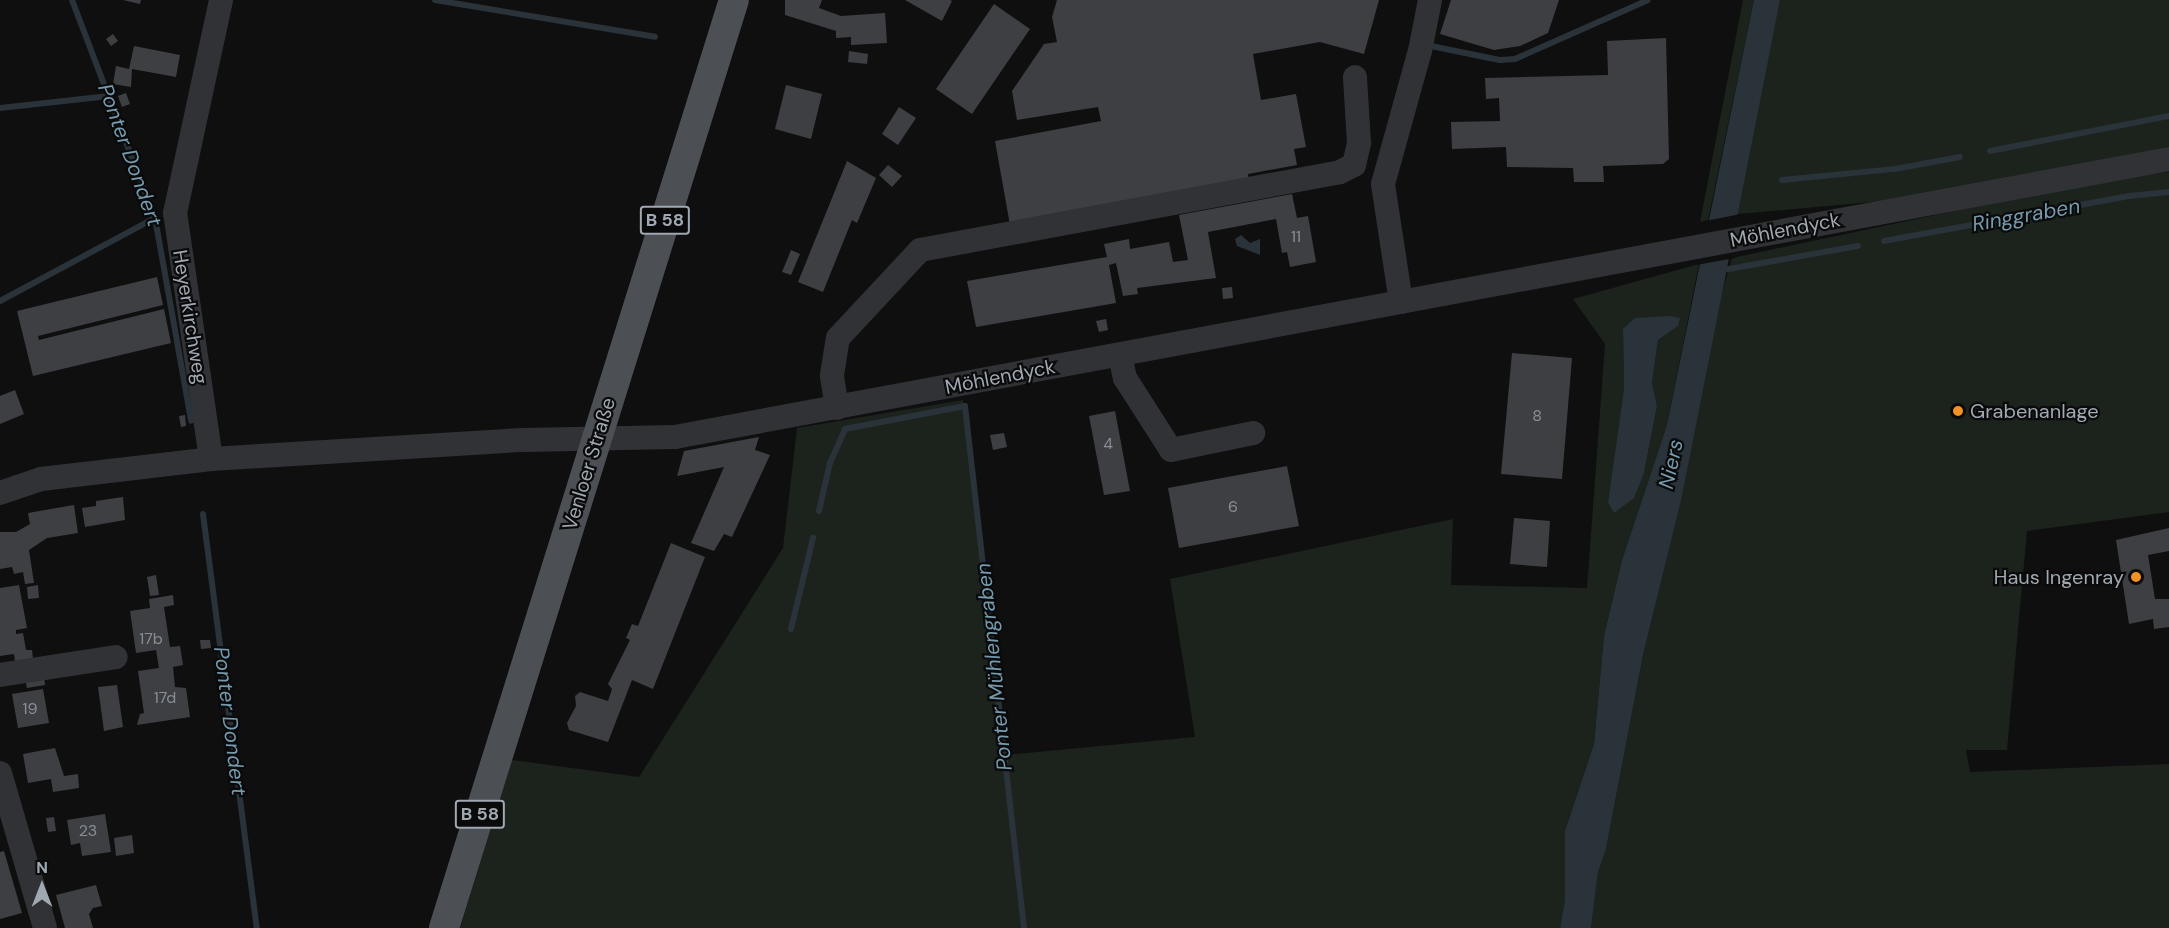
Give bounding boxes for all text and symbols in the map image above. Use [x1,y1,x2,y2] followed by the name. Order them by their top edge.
[93,80,167,230] water label: Ponter Dondert
[1970,193,2082,237] water label: Ringgraben
[640,205,690,235] road number: B 58
[1728,208,1842,252] street label: Möhlendyck
[1291,227,1301,247] house number: 11
[168,248,212,386] street label: Heyerkirchweg
[943,355,1057,399] street label: Möhlendyck
[557,395,621,533] street label: Venloer Straße
[1970,399,2099,423] place label: Grabenanlage
[1951,404,1965,418] marker: Grabenanlage
[1532,406,1542,426] house number: 8
[1103,434,1113,454] house number: 4
[1653,437,1689,491] water label: Niers
[1228,497,1238,517] house number: 6
[971,562,1017,772] water label: Ponter Mühlengraben
[1994,565,2124,589] place label: Haus Ingenray
[2129,570,2143,584] marker: Haus Ingenray
[139,629,163,649] house number: 17b
[208,645,252,797] water label: Ponter Dondert
[154,688,176,708] house number: 17d
[22,699,38,719] house number: 19
[454,799,506,829] road number: B 58
[79,821,97,841] house number: 23
[12,856,72,916] north arrow
[36,857,48,878] text: N

